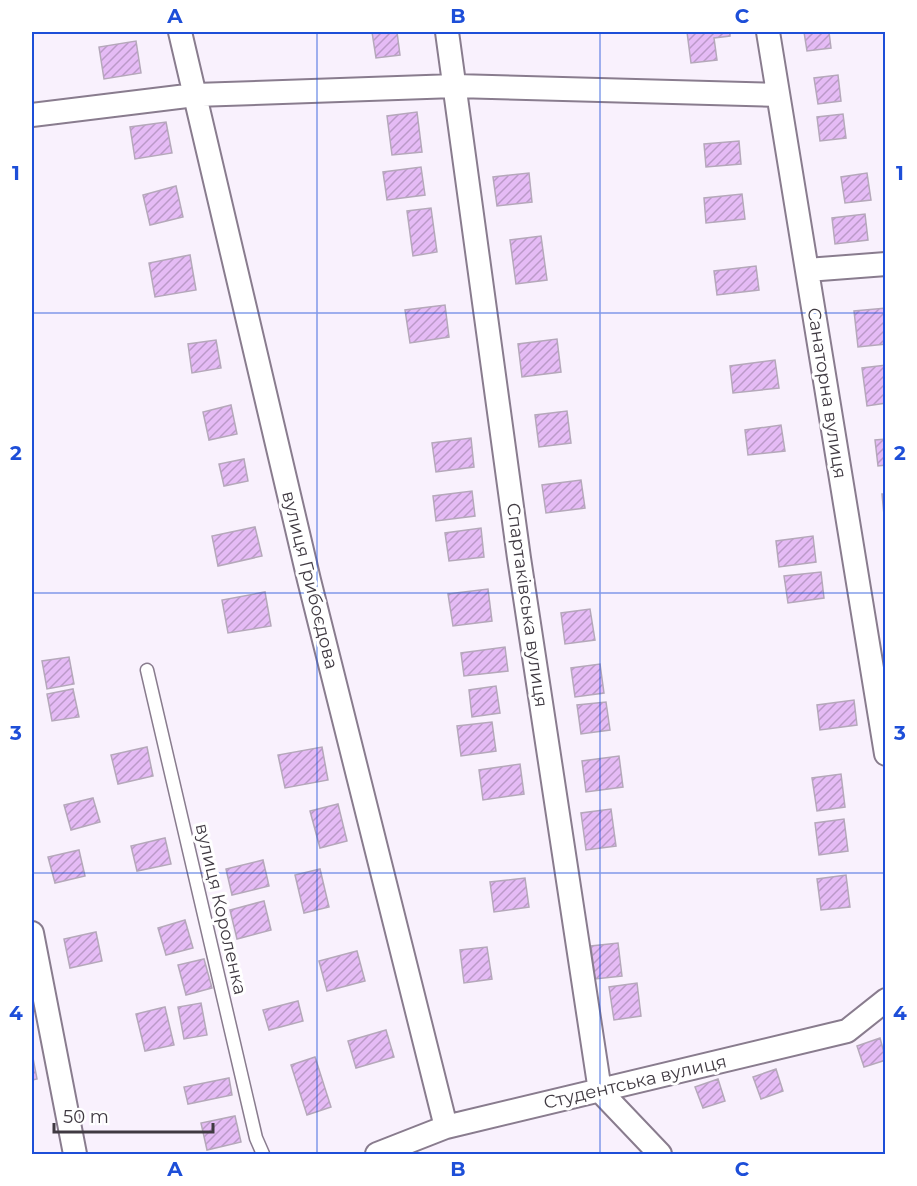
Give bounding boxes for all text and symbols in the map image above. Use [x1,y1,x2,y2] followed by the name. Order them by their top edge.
[166,4,183,28] text: A
[450,4,466,28] text: B
[735,4,750,28] text: C
[12,161,20,185] text: 1
[896,161,904,185] text: 1
[803,306,851,480] street label: Санаторна вулиця
[10,441,22,465] text: 2
[894,441,906,465] text: 2
[277,489,343,671] street label: вулиця Грибоєдова
[502,501,552,709] street label: Спартаківська вулиця
[9,721,22,745] text: 3
[893,721,906,745] text: 3
[191,821,251,997] street label: вулиця Короленка
[9,1001,23,1025] text: 4
[893,1001,907,1025] text: 4
[541,1050,729,1114] street label: Студентська вулиця
[54,1096,213,1134] scale bar
[63,1106,109,1128] text: 50 m
[166,1157,183,1181] text: A
[450,1157,466,1181] text: B
[735,1157,750,1181] text: C

